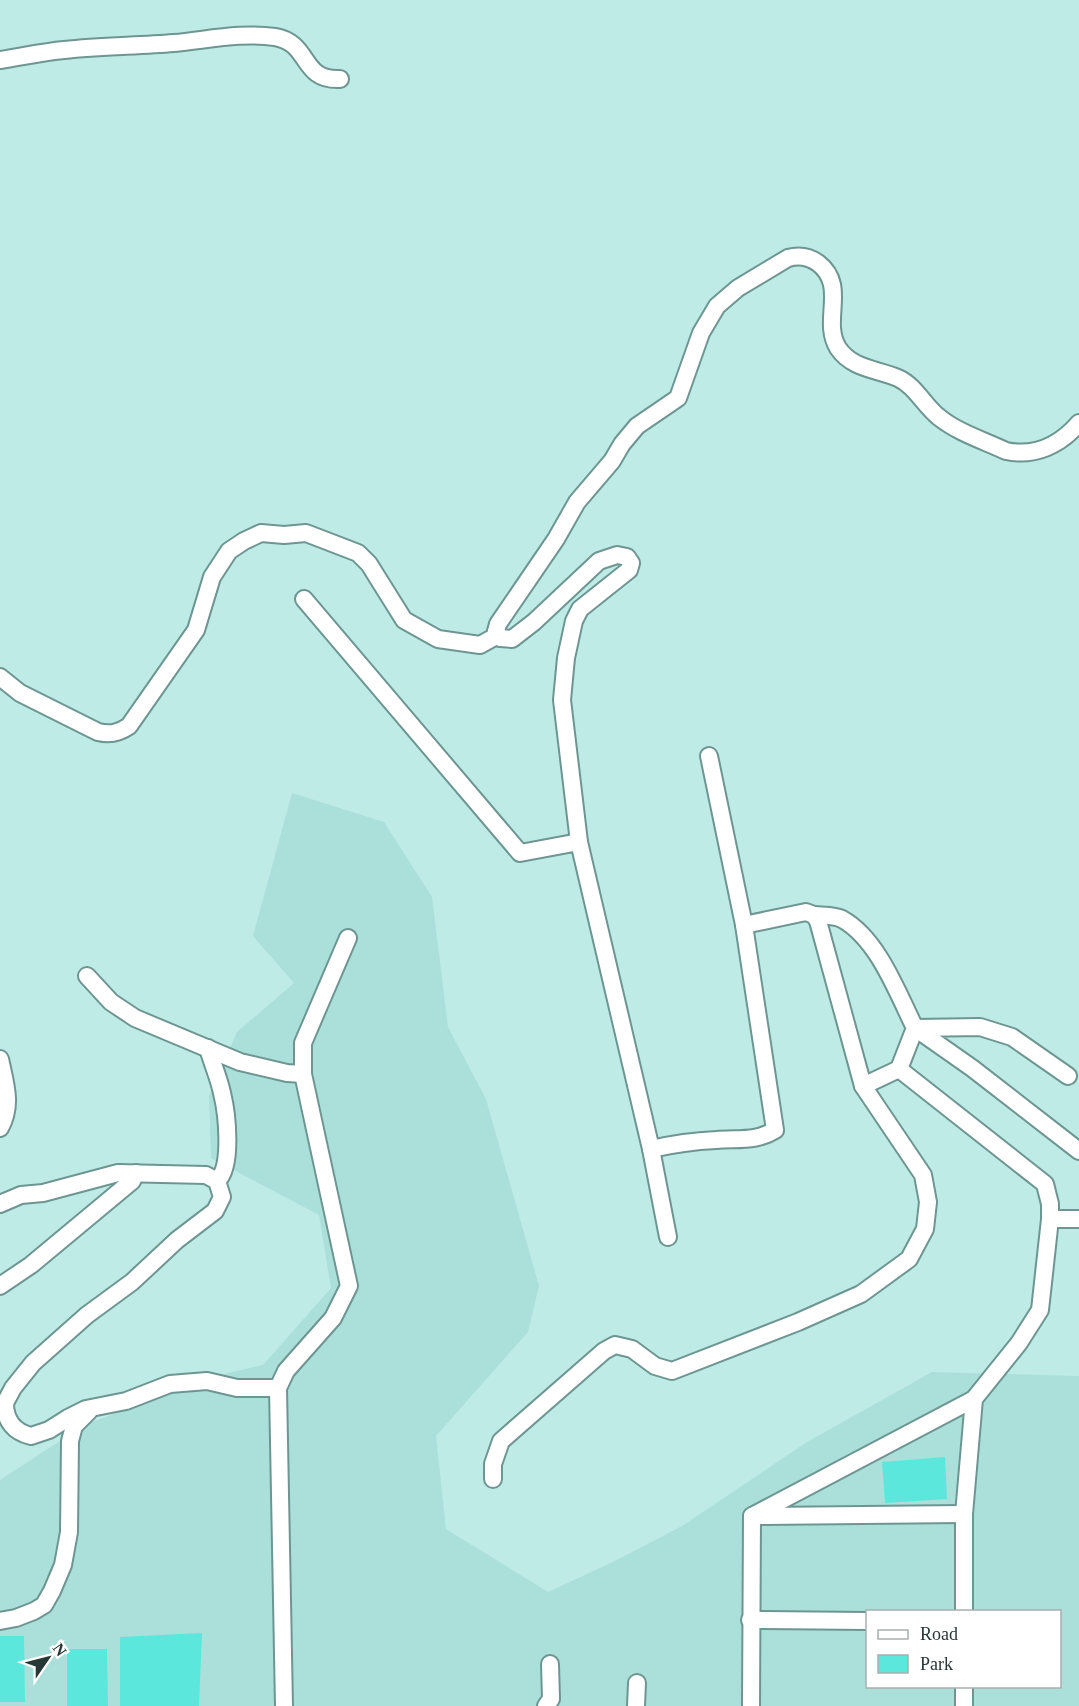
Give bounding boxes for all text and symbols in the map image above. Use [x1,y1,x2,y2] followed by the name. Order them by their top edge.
[866,1610,1061,1688] legend
[920,1624,958,1644] text: Road
[18,1628,78,1688] north arrow
[50,1640,70,1660] text: N
[920,1654,953,1674] text: Park

